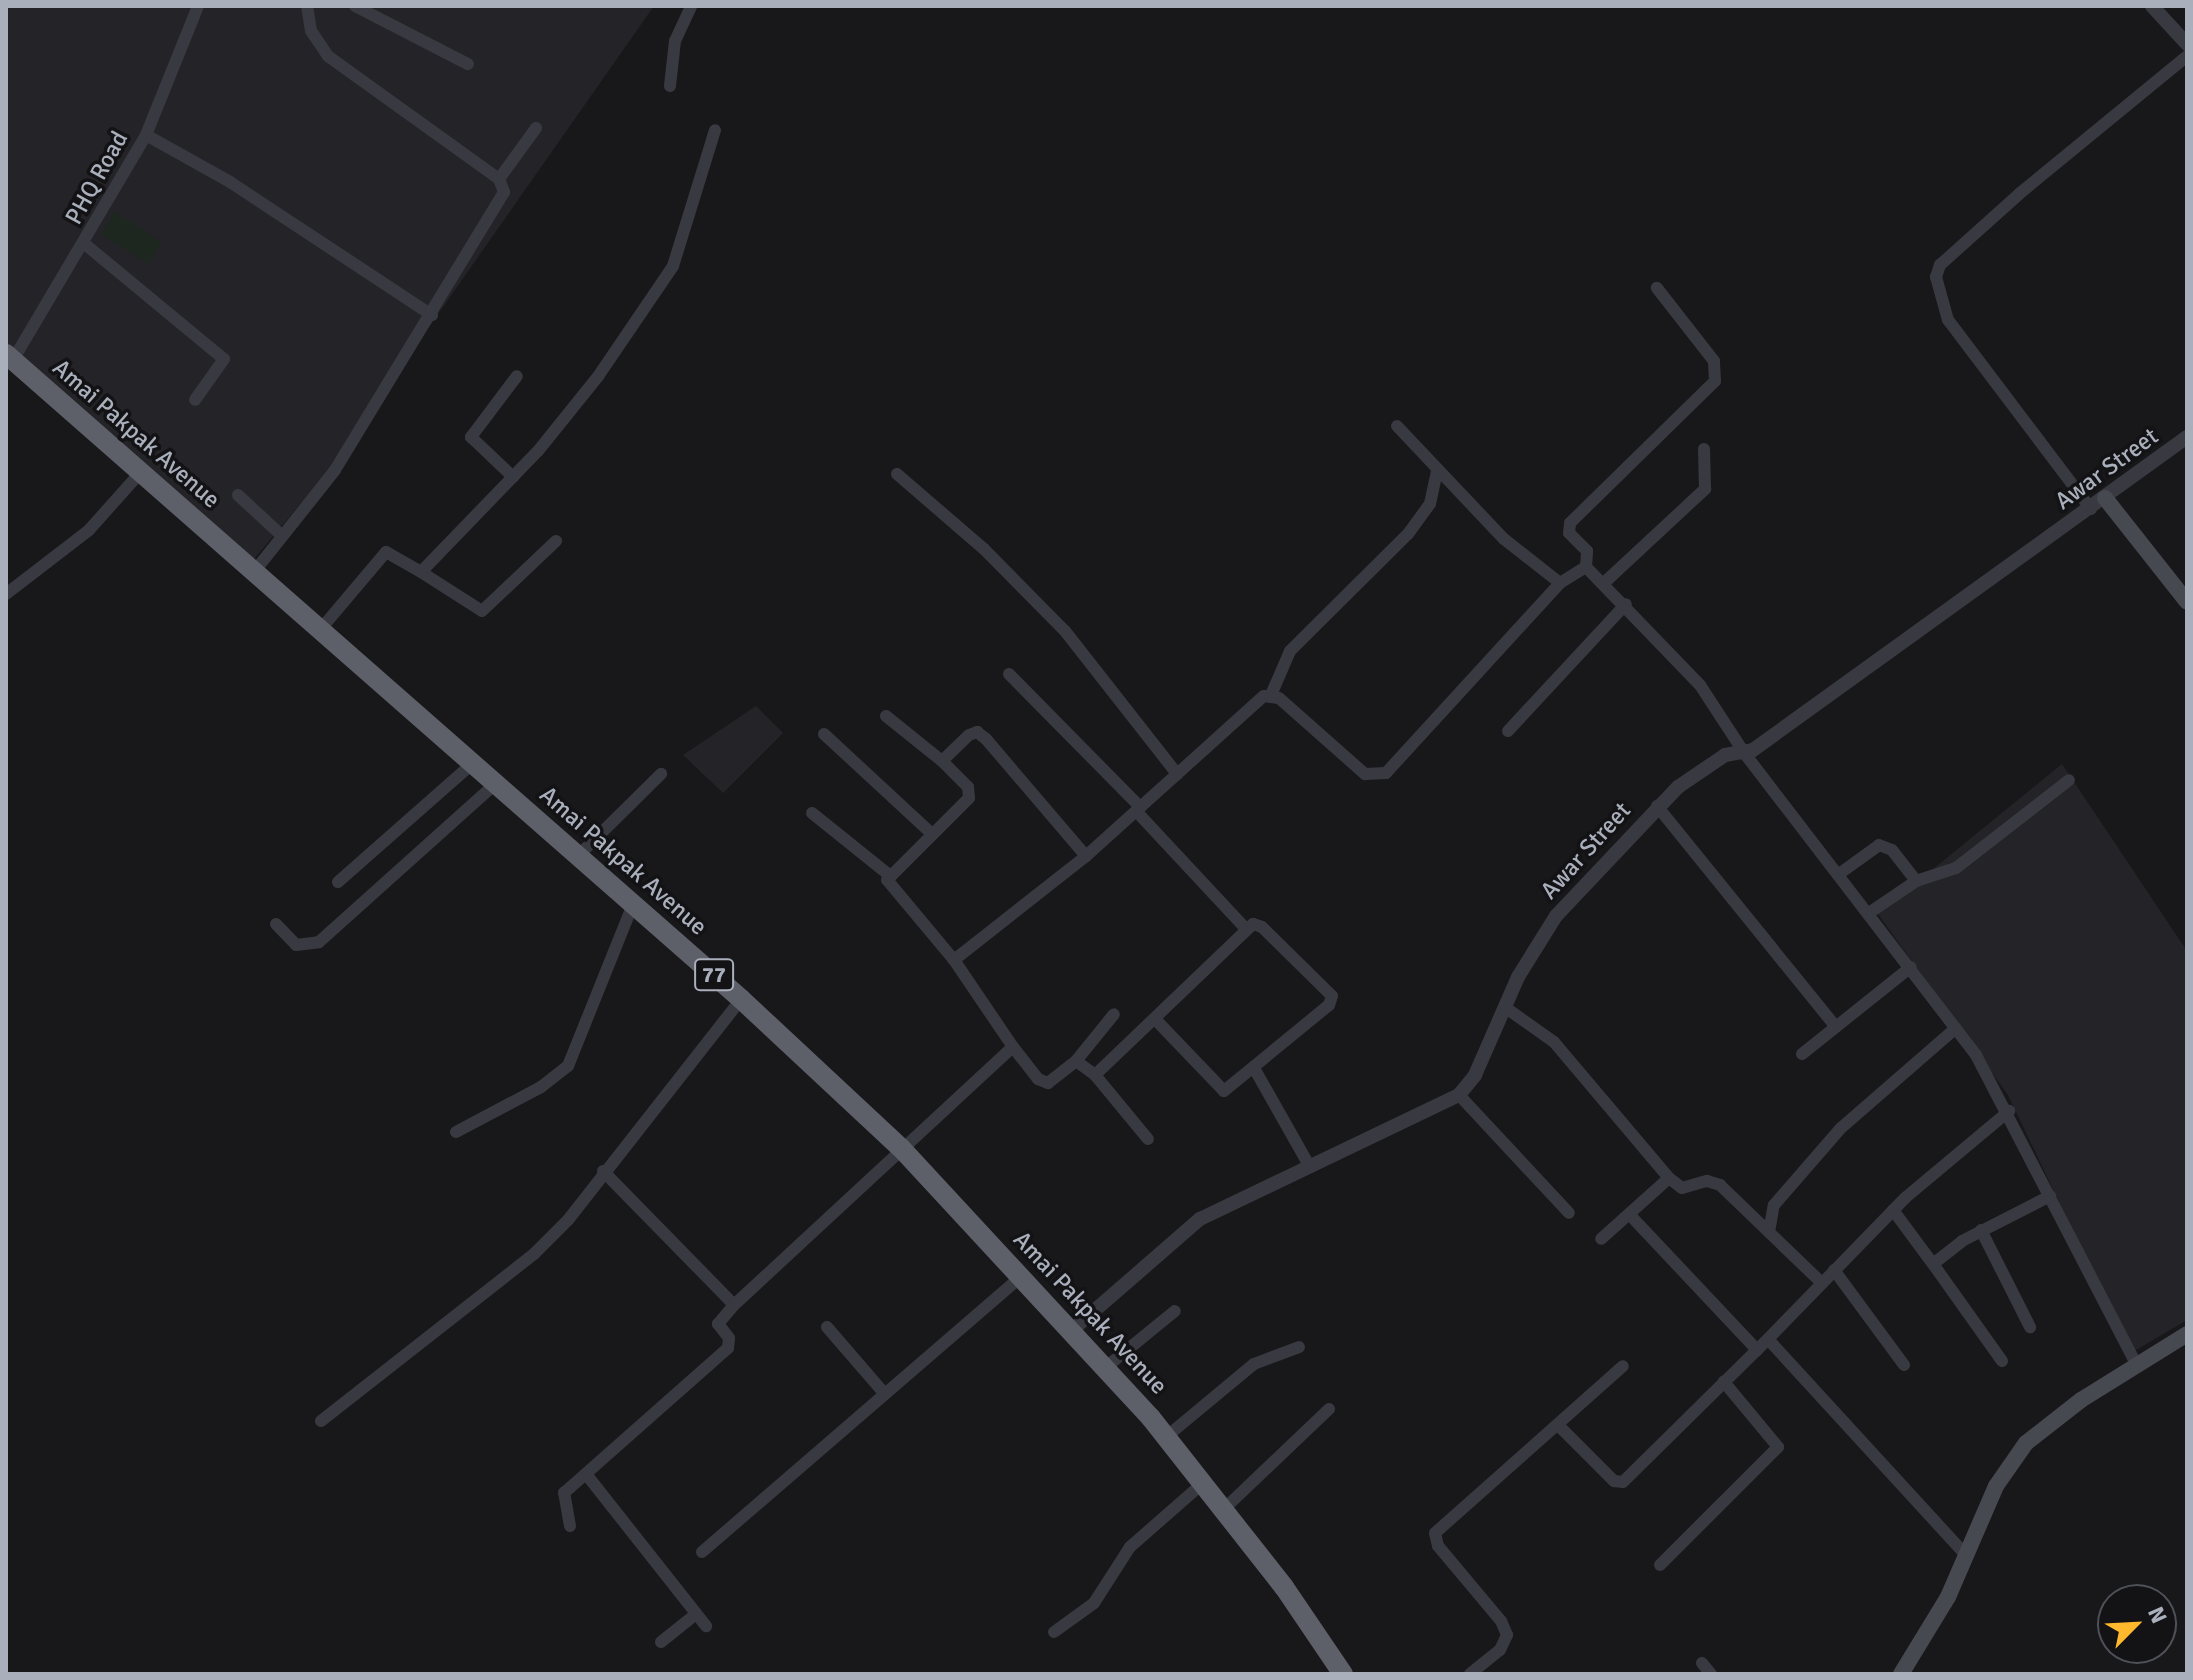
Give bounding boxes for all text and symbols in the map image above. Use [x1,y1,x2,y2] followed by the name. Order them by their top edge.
[60,126,134,230] street label: PHQ Road
[46,353,226,515] street label: Amai Pakpak Avenue
[2050,422,2164,516] street label: Awar Street
[533,780,713,942] street label: Amai Pakpak Avenue
[1535,797,1637,905] street label: Awar Street
[694,957,734,993] road number: 77
[1007,1226,1173,1400] street label: Amai Pakpak Avenue
[2097,1584,2177,1664] north arrow
[2142,1602,2173,1627] text: N

